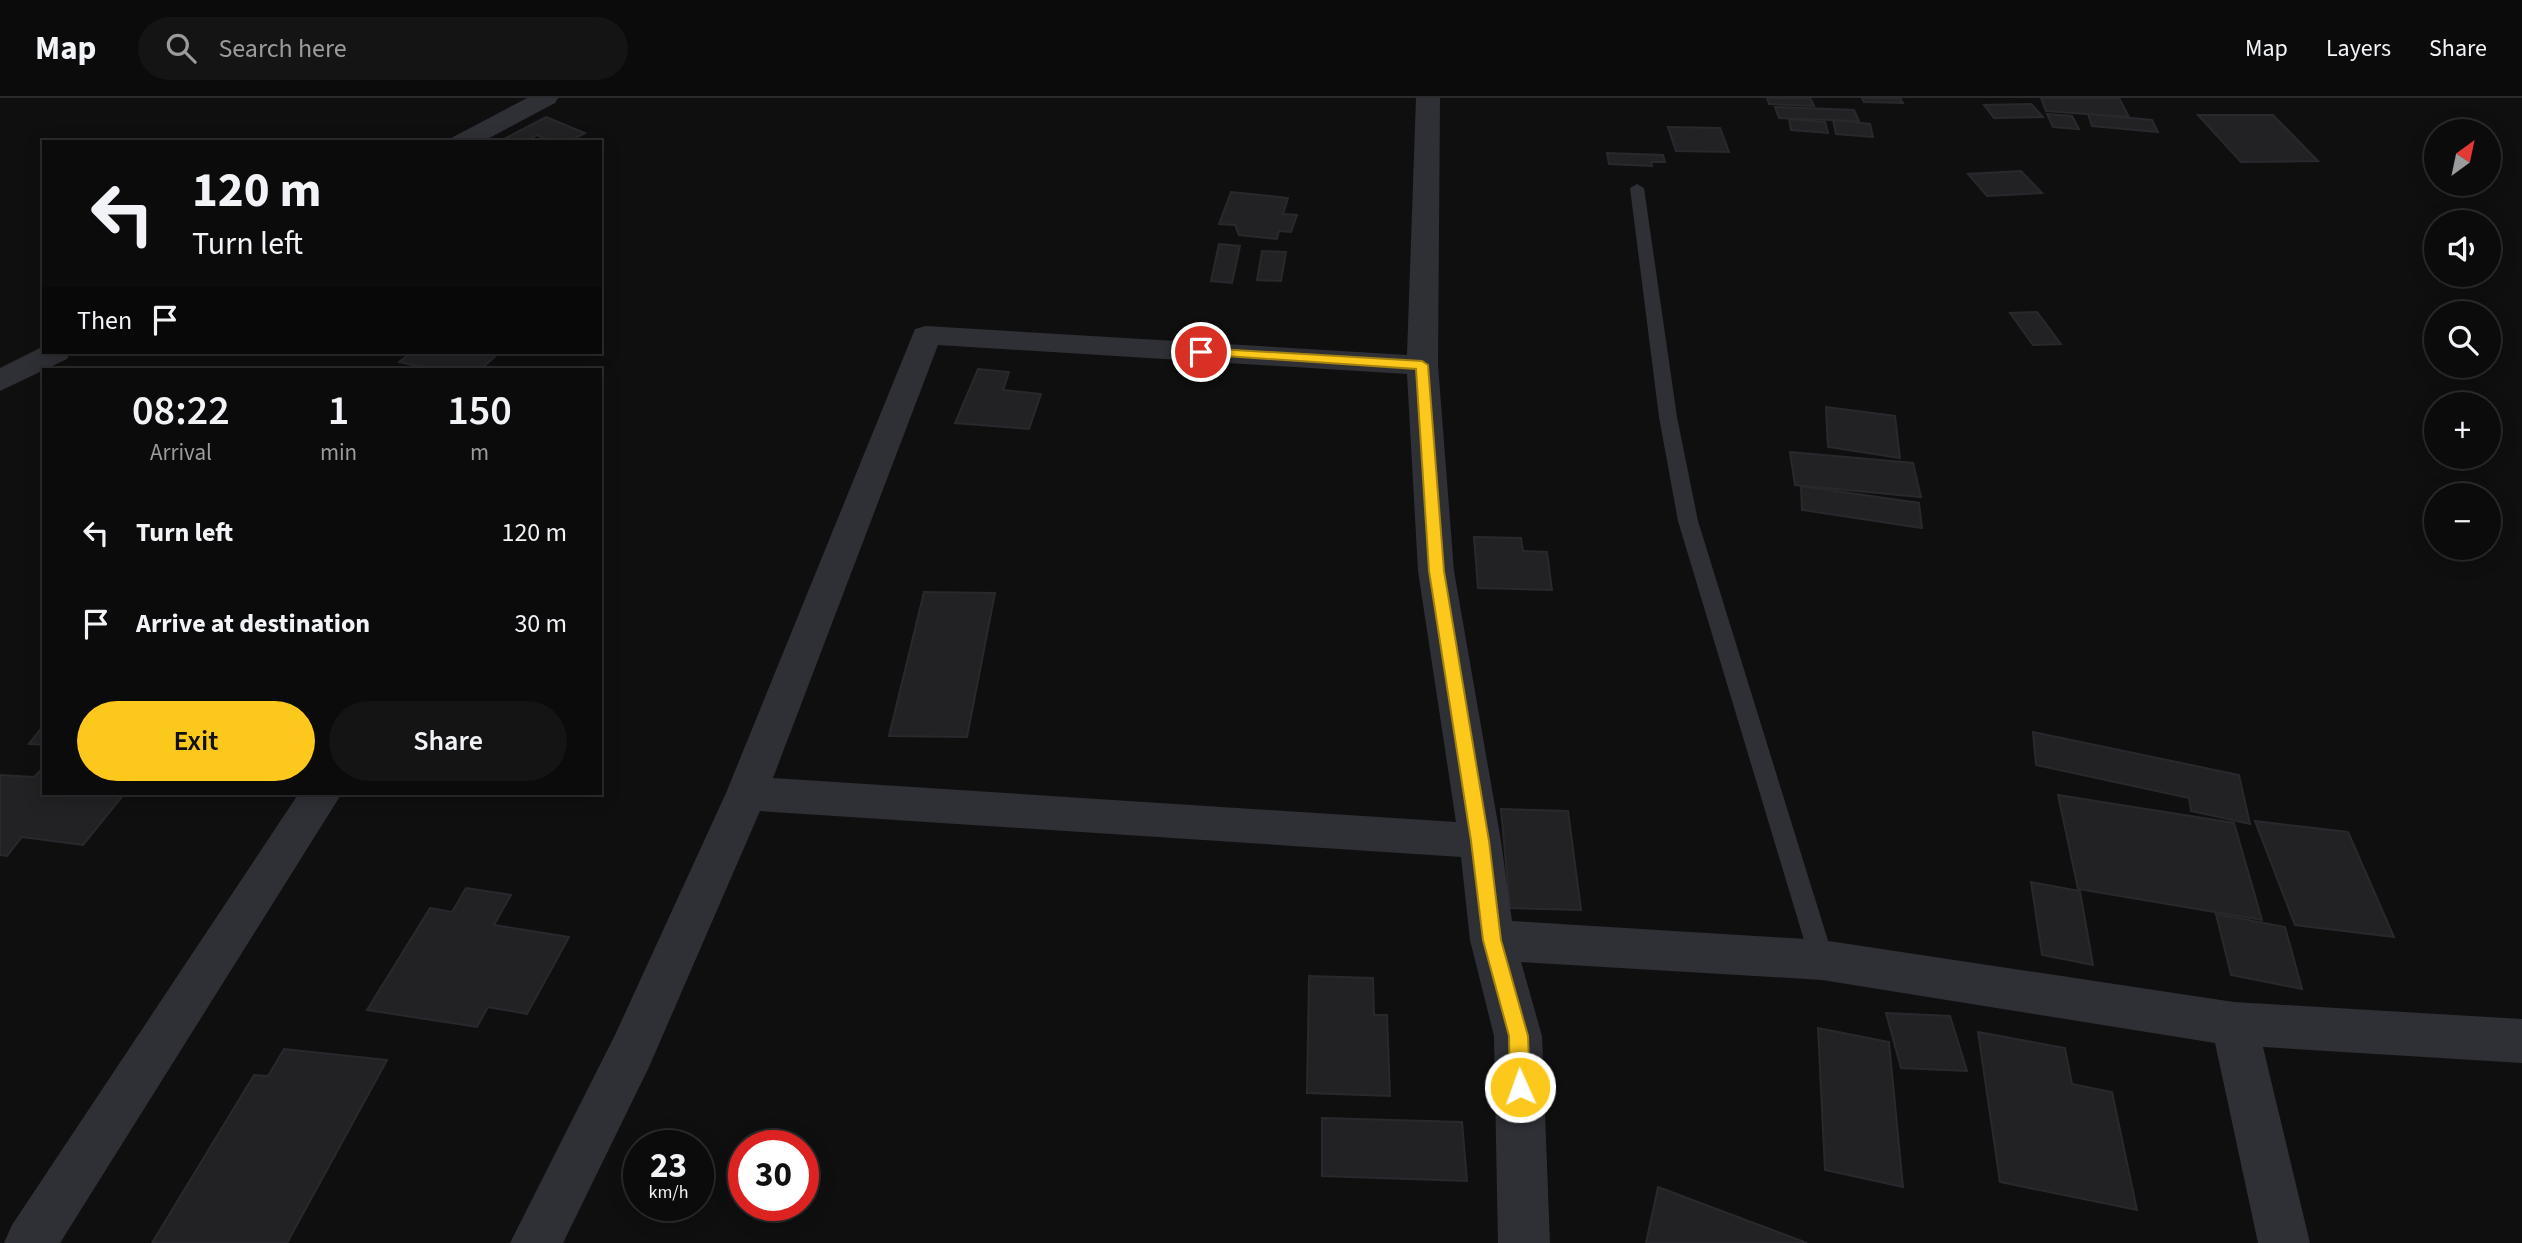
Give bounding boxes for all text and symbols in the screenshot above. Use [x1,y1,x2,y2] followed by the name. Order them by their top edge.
[138,17,628,80] search box
[35,25,96,72] text: Map
[162,29,200,67] icon: search
[218,30,347,67] text: Search here
[2245,31,2288,66] text: Map
[2326,31,2391,66] text: Layers
[2429,31,2487,66] text: Share
[2424,119,2501,196] north arrow
[2424,119,2501,560] map controls
[192,156,321,226] text: 120 m
[77,168,168,259] icon: left
[2424,210,2501,287] button: sound
[192,221,303,267] text: Turn left
[146,301,184,339] icon: arrive
[2424,301,2501,378] button: search
[77,302,132,339] text: Then
[1171,322,1231,382] pin
[1182,333,1220,371] icon: arrive
[132,381,230,441] text: 08:22
[328,381,349,441] text: 1
[447,381,512,441] text: 150
[2424,392,2501,469] button: +
[150,436,212,469] text: Arrival
[320,436,357,469] text: min
[470,436,489,469] text: m
[2424,483,2501,560] button: −
[77,514,115,552] icon: left
[136,514,233,551] text: Turn left
[501,514,567,551] text: 120 m
[77,605,115,643] icon: arrive
[136,605,370,642] text: Arrive at destination
[514,605,567,642] text: 30 m
[77,701,315,781] button: Exit
[329,701,567,781] button: Share
[1483,1050,1557,1124] position arrow
[728,1130,819,1221] speed limit sign: 30
[650,1141,687,1191] text: 23
[649,1180,688,1205] text: km/h

